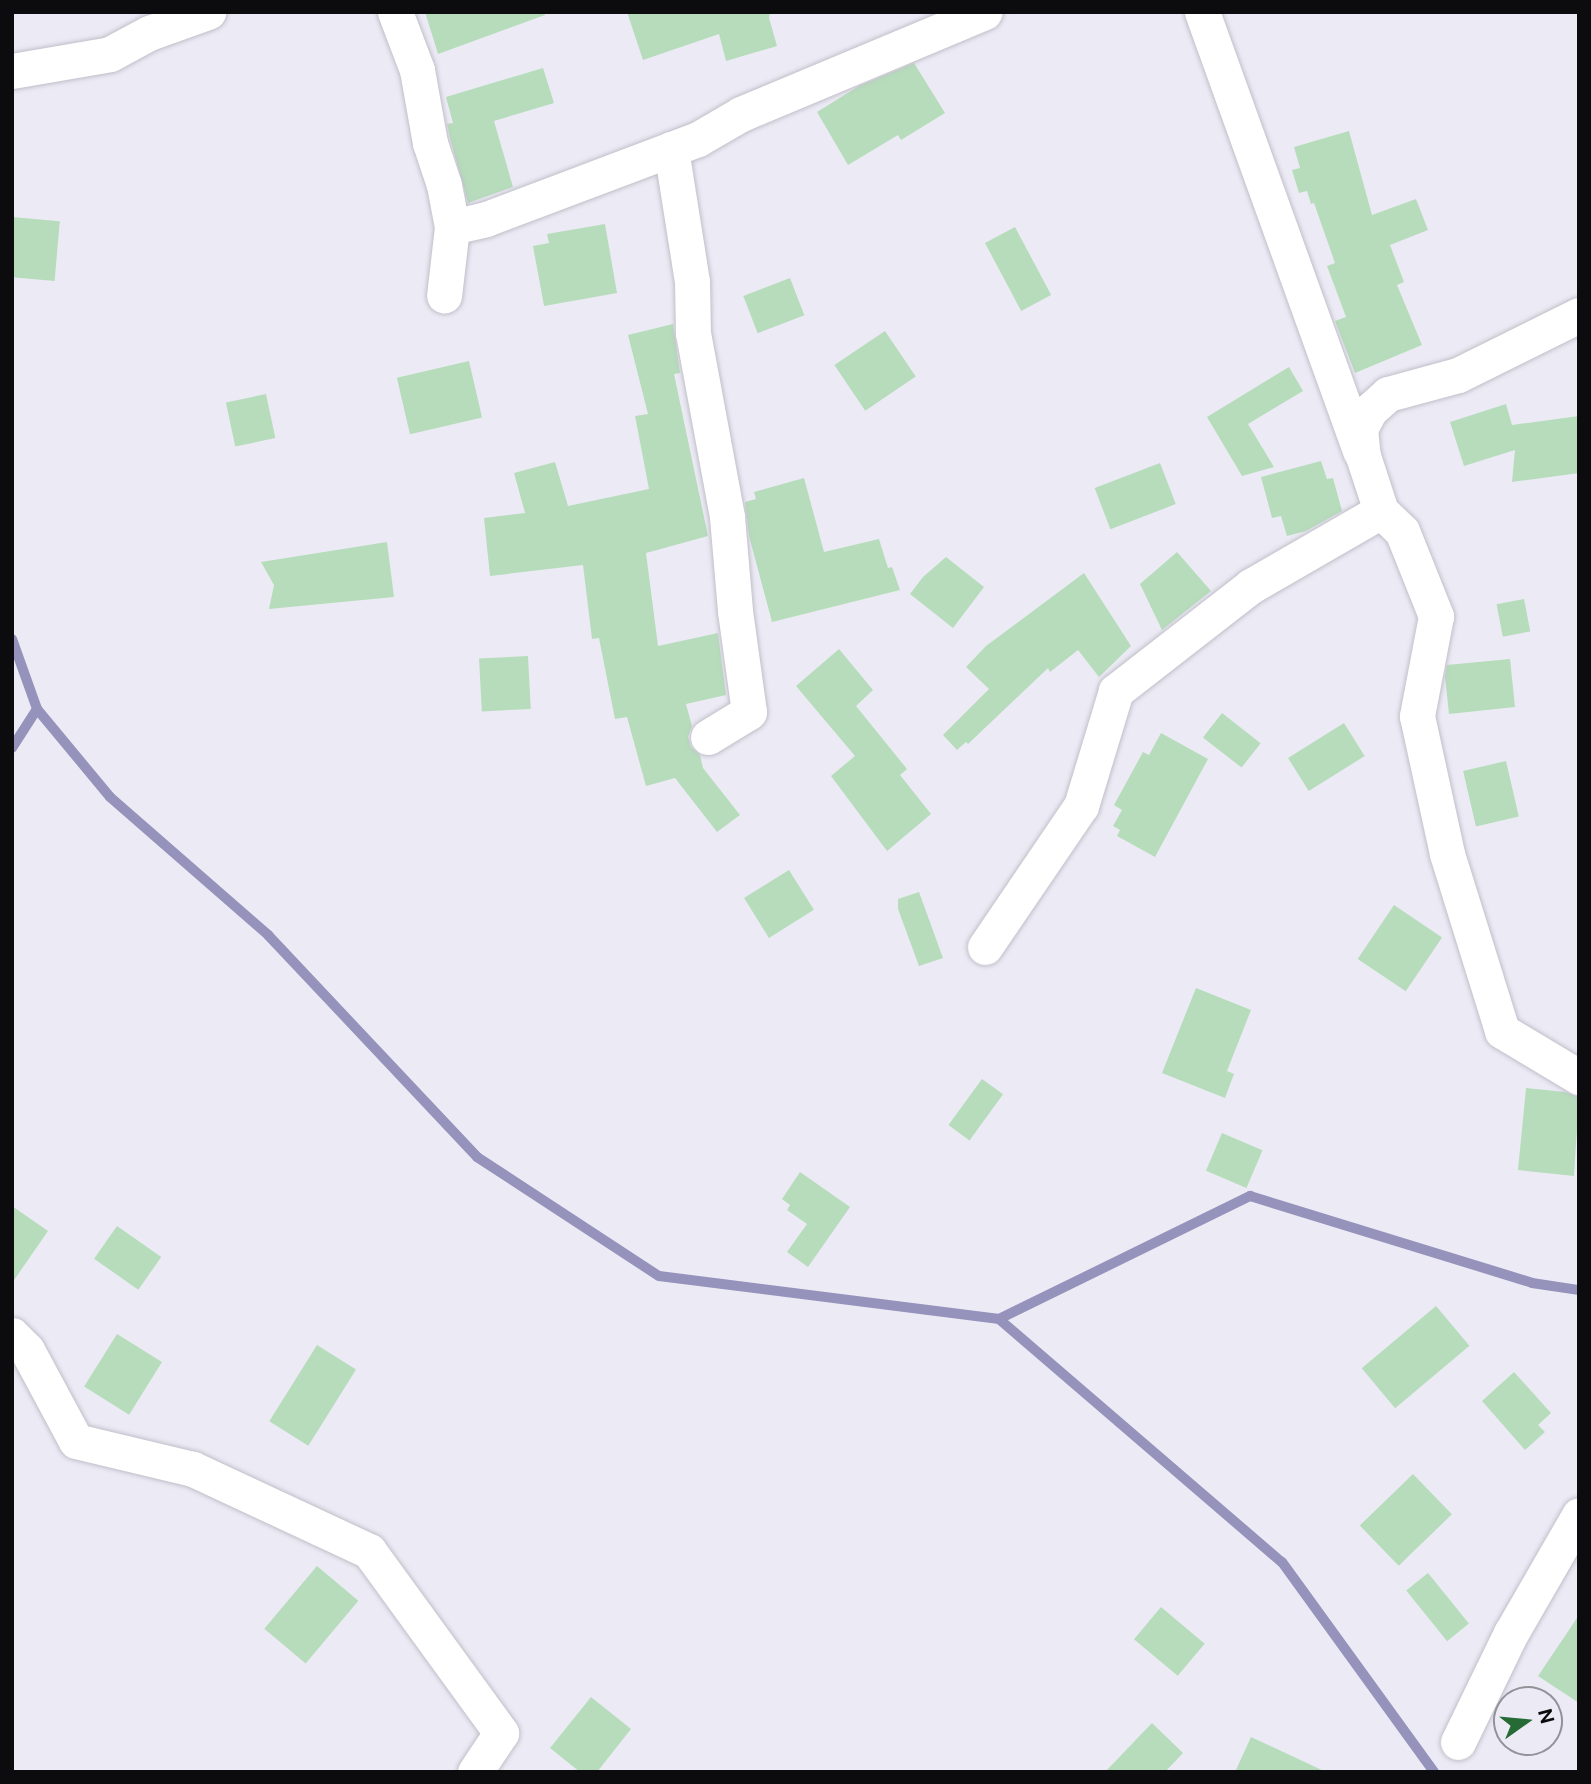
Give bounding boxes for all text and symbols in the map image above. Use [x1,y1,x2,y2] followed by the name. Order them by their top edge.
[1493,1686,1563,1756] north arrow
[1534,1706,1559,1726] text: N

